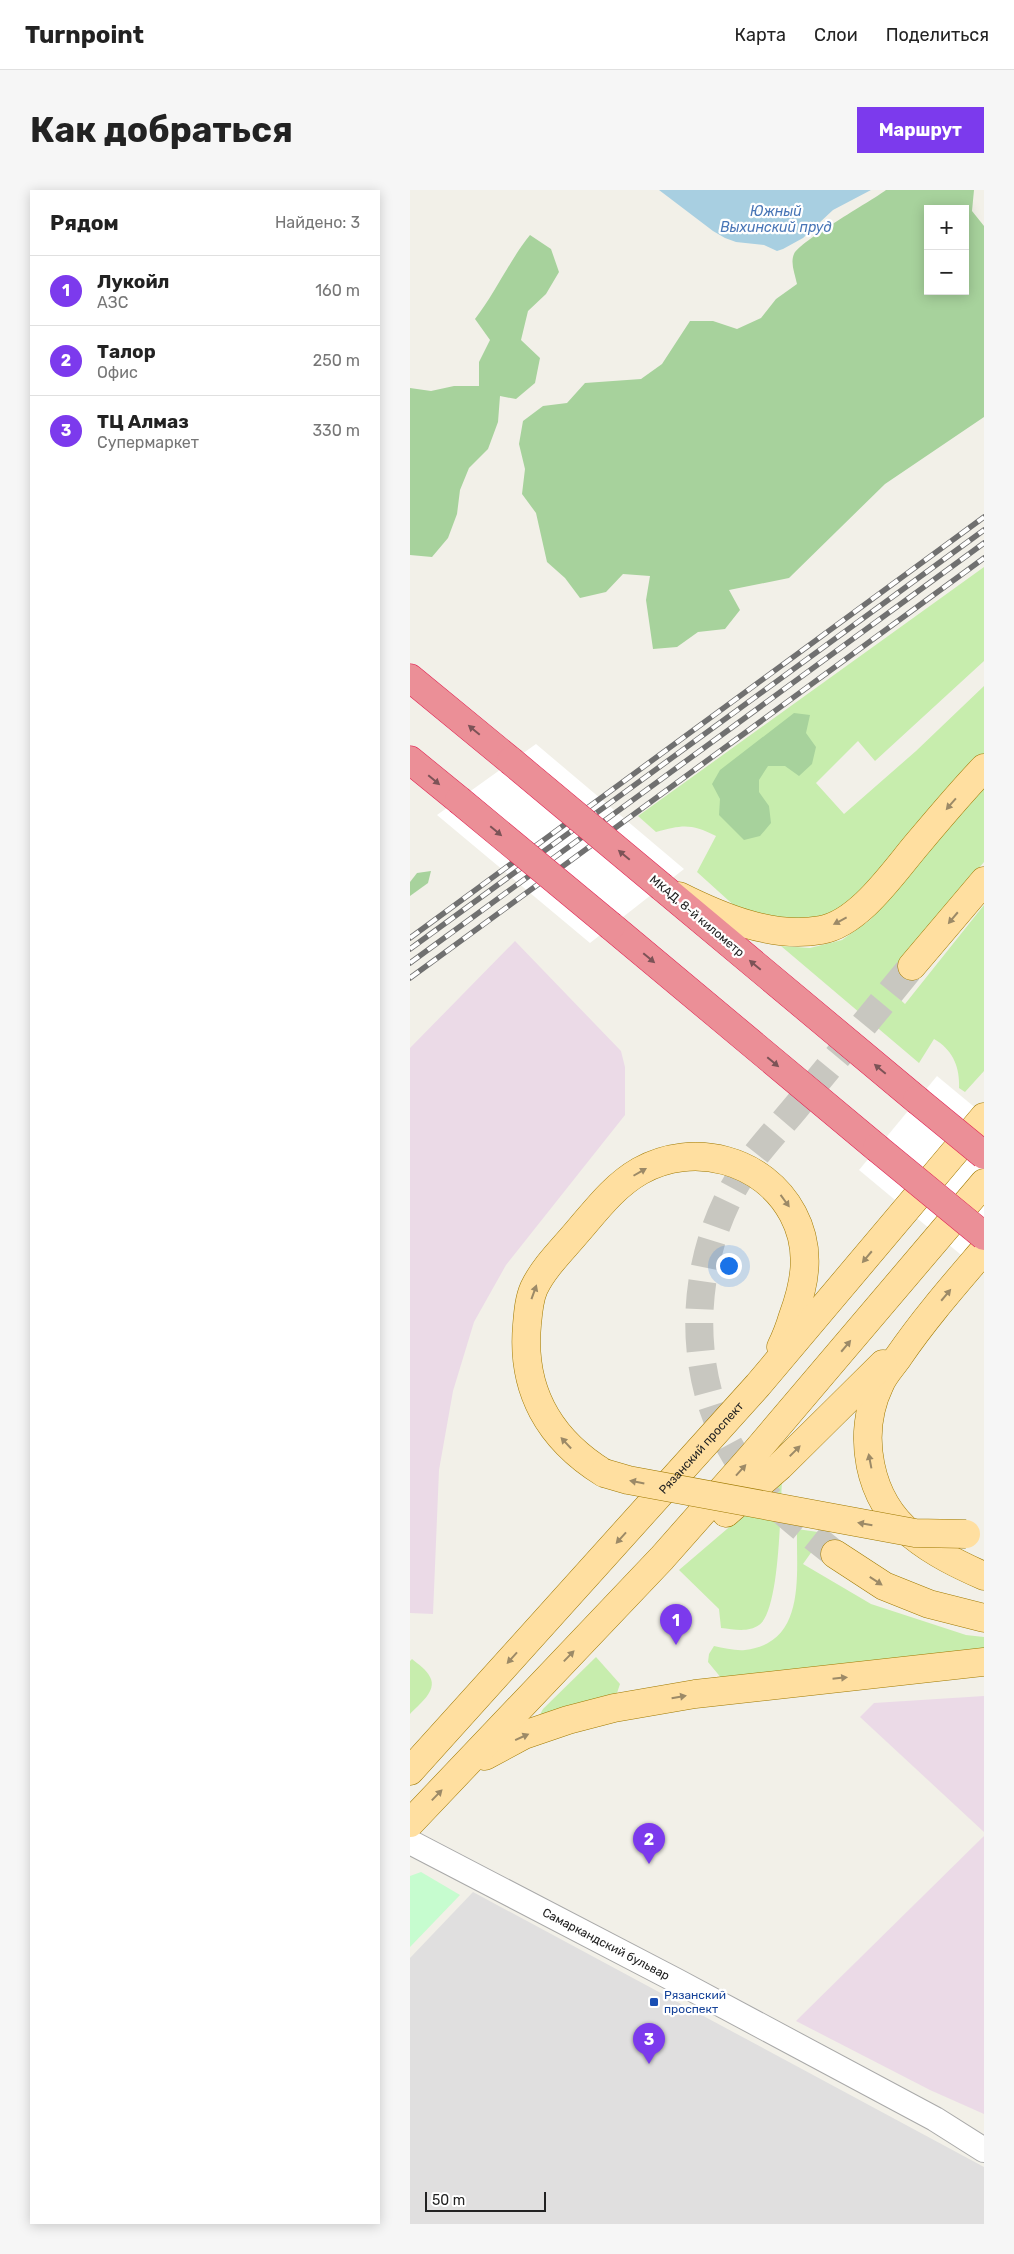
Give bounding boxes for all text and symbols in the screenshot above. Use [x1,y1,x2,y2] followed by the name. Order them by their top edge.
[25,21,144,49] text: Turnpoint
[735,24,786,46] text: Карта
[814,24,858,46] text: Слои
[886,24,989,46] text: Поделиться
[857,107,984,153] button: Маршрут
[30,109,293,151] text: Как добраться
[720,203,832,236] water label: Южный Выхинский пруд
[924,205,969,295] map controls
[924,205,969,250] button: +
[50,210,119,235] text: Рядом
[275,213,360,232] text: Найдено: 3
[924,250,969,295] button: −
[97,270,169,293] text: Лукойл
[62,281,70,300] text: 1
[315,281,360,300] text: 160 m
[97,293,128,312] text: АЗС
[97,340,156,363] text: Талор
[61,351,71,370] text: 2
[313,351,360,370] text: 250 m
[97,363,138,382] text: Офис
[97,410,189,433] text: ТЦ Алмаз
[61,421,71,440] text: 3
[312,421,360,440] text: 330 m
[97,433,199,452] text: Супермаркет
[467,725,480,736] one-way arrow
[428,774,441,785] one-way arrow
[946,798,957,811] one-way arrow
[490,825,502,836] one-way arrow
[618,850,631,861] one-way arrow
[647,872,747,960] street label: МКАД, 8-й километр
[947,911,958,924] one-way arrow
[834,917,847,926] one-way arrow
[642,952,655,963] one-way arrow
[749,959,762,970] one-way arrow
[767,1056,780,1067] one-way arrow
[874,1063,887,1074] one-way arrow
[633,1168,647,1176] one-way arrow
[780,1194,790,1208] one-way arrow
[862,1250,873,1263] one-way arrow
[716,1253,742,1279] your location
[530,1284,538,1299] one-way arrow
[941,1289,952,1302] one-way arrow
[841,1340,852,1353] one-way arrow
[656,1399,746,1497] street label: Рязанский проспект
[560,1438,572,1450] one-way arrow
[788,1446,800,1458] one-way arrow
[865,1452,873,1468] one-way arrow
[735,1463,746,1476] one-way arrow
[629,1478,644,1486] one-way arrow
[857,1519,873,1527] one-way arrow
[615,1531,627,1543] one-way arrow
[870,1576,883,1585] one-way arrow
[660,1604,692,1645] pin: 1
[563,1650,575,1662] one-way arrow
[506,1652,517,1665] one-way arrow
[833,1674,849,1682] one-way arrow
[671,1692,687,1700] one-way arrow
[515,1732,529,1740] one-way arrow
[431,1789,443,1801] one-way arrow
[633,1823,665,1864] pin: 2
[540,1905,672,1983] street label: Самаркандский бульвар
[664,1988,726,2016] place label: Рязанский проспект
[648,1996,660,2008] marker: Рязанский проспект
[633,2023,665,2064] pin: 3
[425,2189,546,2212] scale bar
[432,2192,465,2209] text: 50 m

